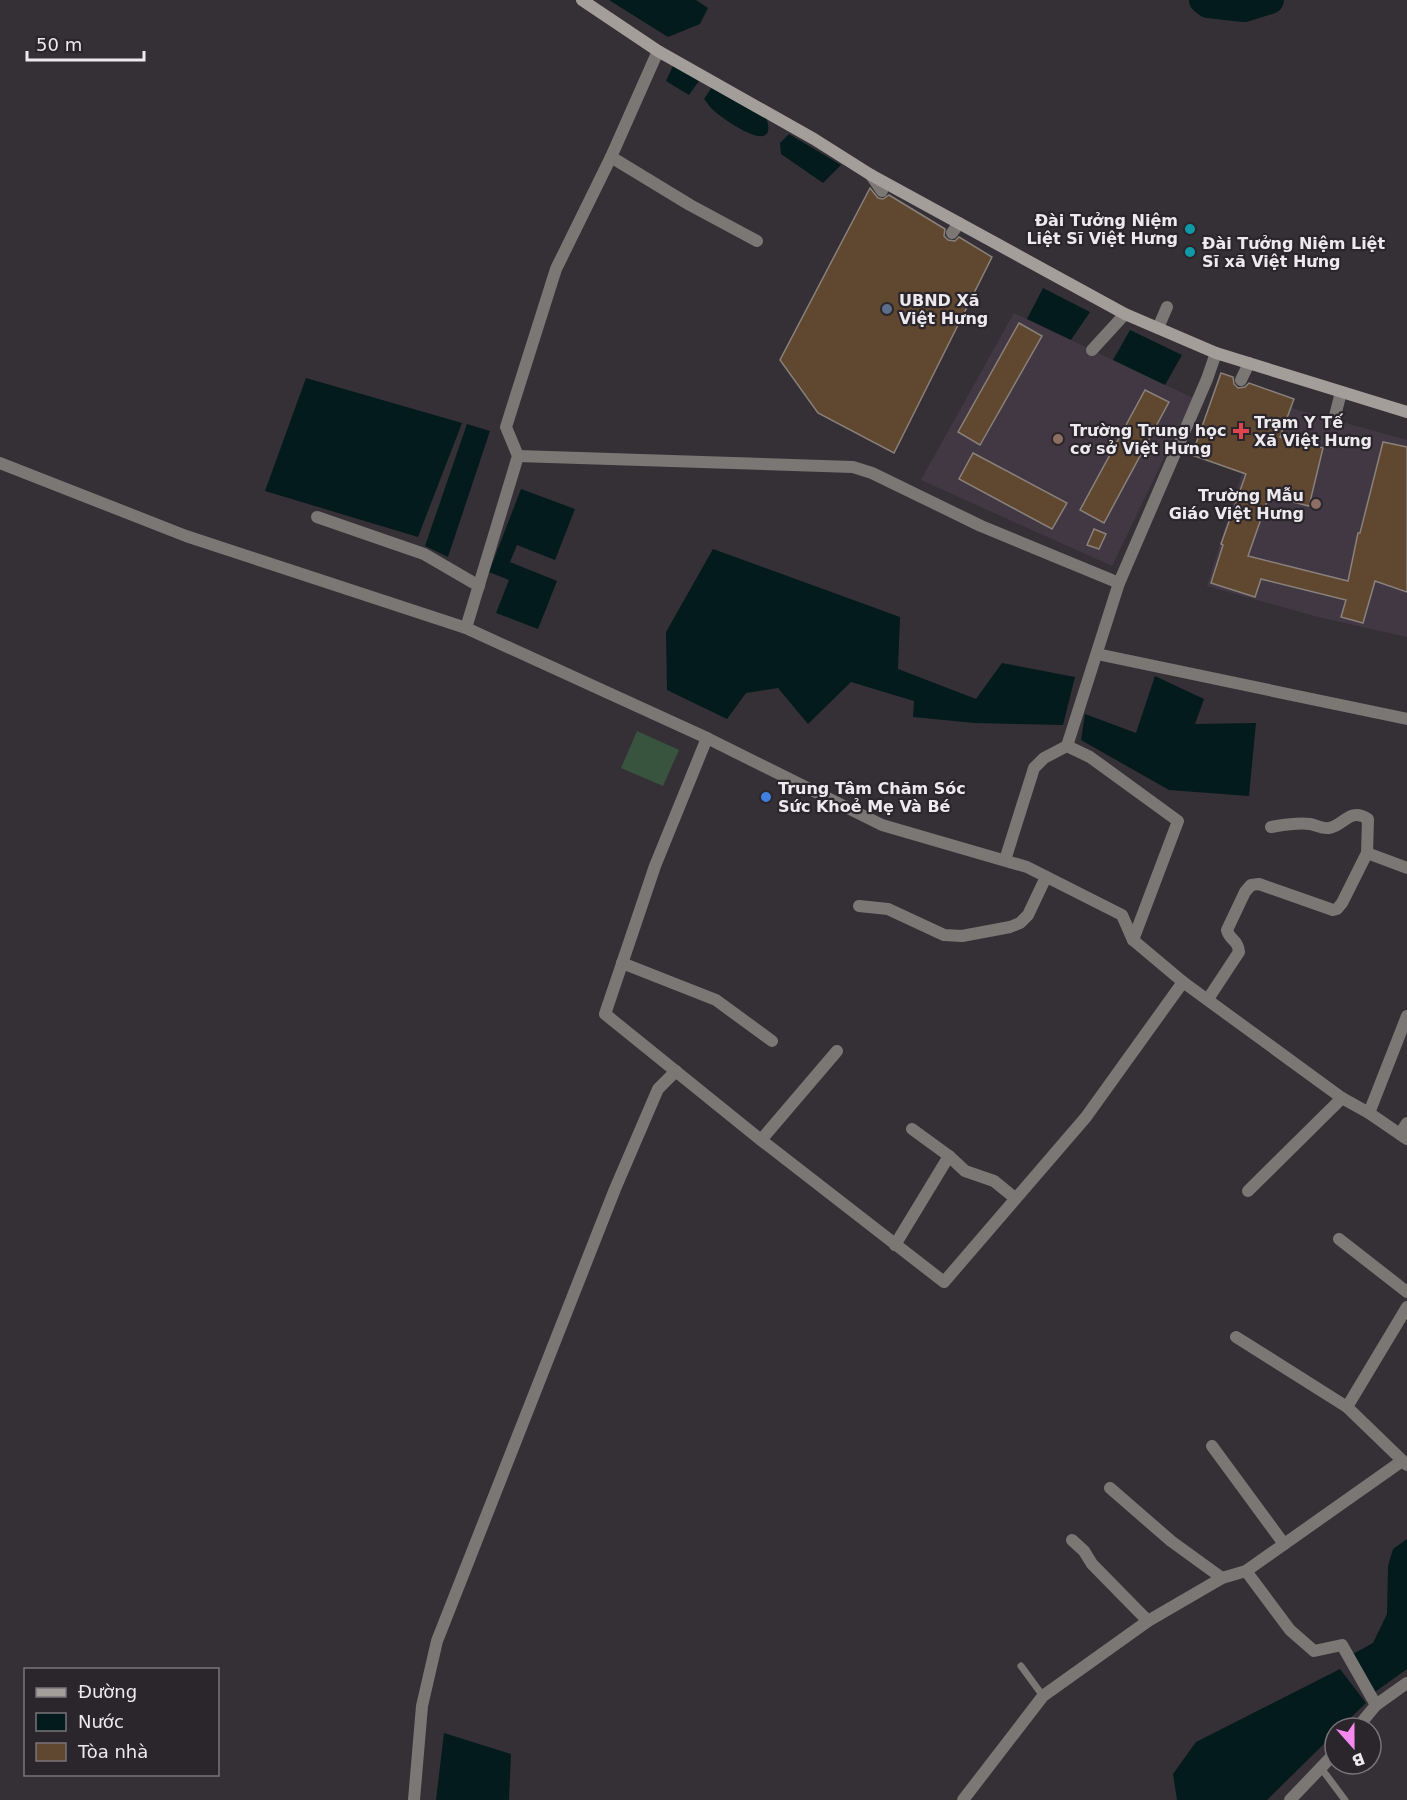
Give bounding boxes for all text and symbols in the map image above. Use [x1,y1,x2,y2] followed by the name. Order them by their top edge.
[27,24,144,62] scale bar
[36,34,82,55] text: 50 m
[1026,211,1178,248] place label: Đài Tưởng Niệm Liệt Sĩ Việt Hưng
[1183,222,1197,236] marker: Đài Tưởng Niệm Liệt Sĩ Việt Hưng
[1202,234,1385,271] place label: Đài Tưởng Niệm Liệt Sĩ xã Việt Hưng
[1183,245,1197,259] marker: Đài Tưởng Niệm Liệt Sĩ xã Việt Hưng
[899,291,988,328] place label: UBND Xã Việt Hưng
[880,302,894,316] marker: UBND Xã Việt Hưng
[1254,413,1372,450] place label: Trạm Y Tế Xã Việt Hưng
[1070,421,1227,458] place label: Trường Trung học cơ sở Việt Hưng
[1232,422,1250,440] marker: Trạm Y Tế Xã Việt Hưng
[1051,432,1065,446] marker: Trường Trung học cơ sở Việt Hưng
[1169,486,1304,523] place label: Trường Mẫu Giáo Việt Hưng
[1309,497,1323,511] marker: Trường Mẫu Giáo Việt Hưng
[778,779,966,816] place label: Trung Tâm Chăm Sóc Sức Khoẻ Mẹ Và Bé
[759,790,773,804] marker: Trung Tâm Chăm Sóc Sức Khoẻ Mẹ Và Bé
[24,1668,219,1776] legend
[78,1681,137,1702] text: Đường
[78,1711,124,1732] text: Nước
[1323,1716,1383,1776] north arrow
[77,1741,148,1762] text: Tòa nhà
[1349,1748,1367,1771] text: B

